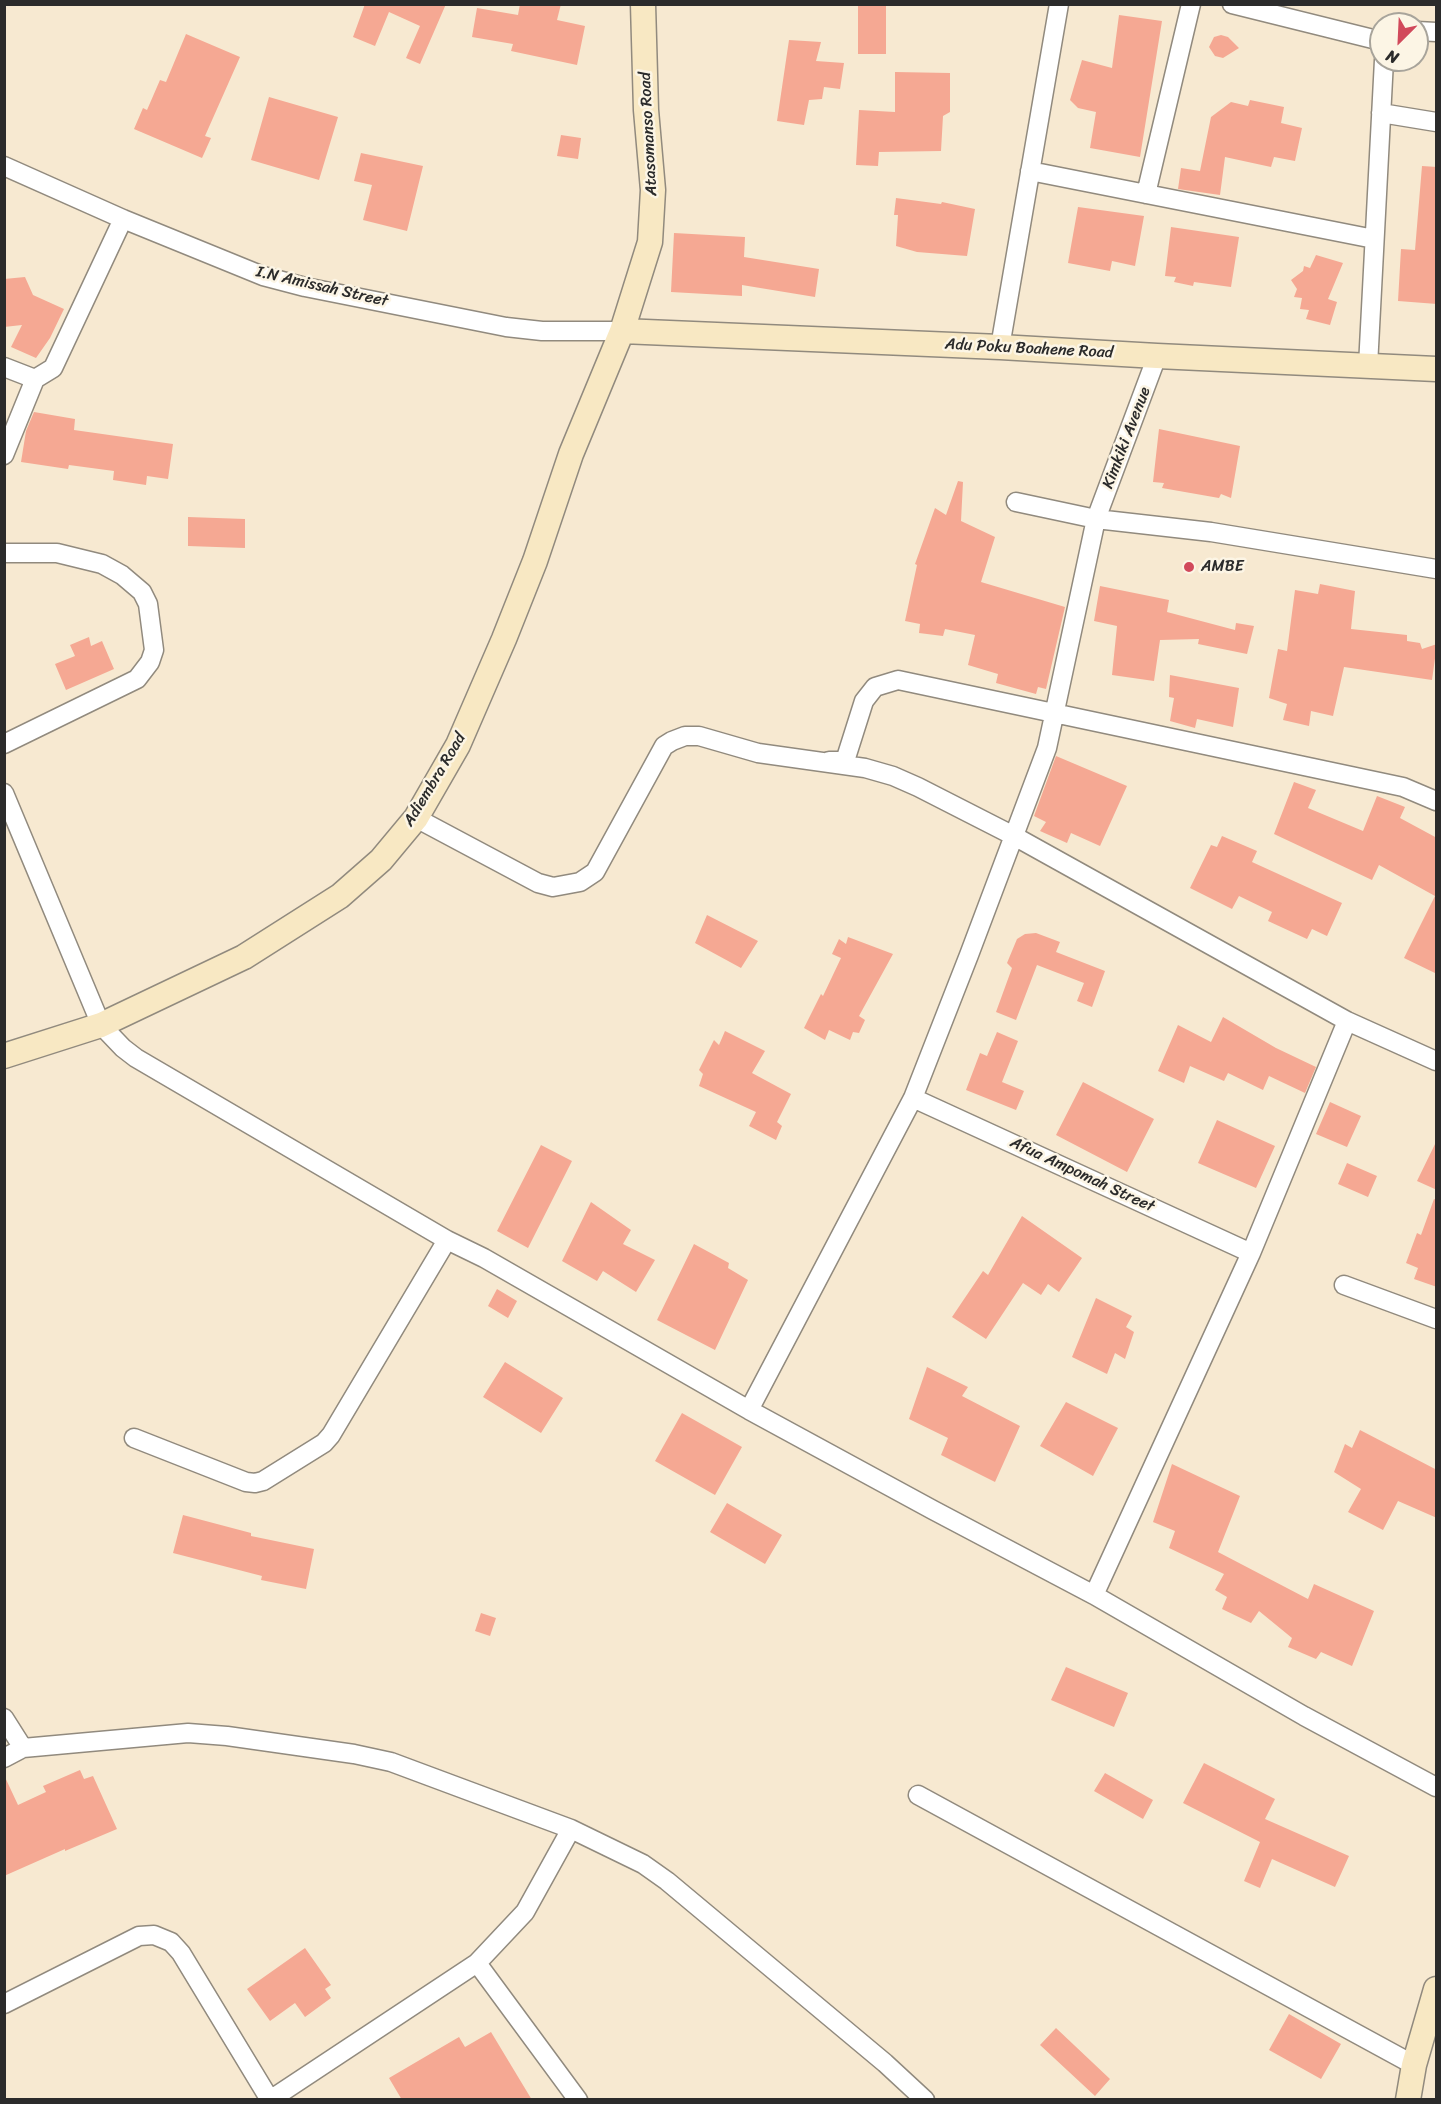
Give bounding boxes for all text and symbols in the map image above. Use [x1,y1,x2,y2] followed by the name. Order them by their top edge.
[1369,12,1429,72] north arrow
[1381,42,1403,73] text: N
[636,72,662,196] street label: Atasomanso Road
[254,263,390,311] street label: I.N Amissah Street
[944,335,1114,363] street label: Adu Poku Boahene Road
[1099,384,1155,492] street label: Kimkiki Avenue
[1201,557,1244,577] place label: AMBE
[1182,560,1196,574] marker: AMBE
[400,730,470,830] street label: Adiembra Road
[1007,1133,1157,1217] street label: Afua Ampomah Street

